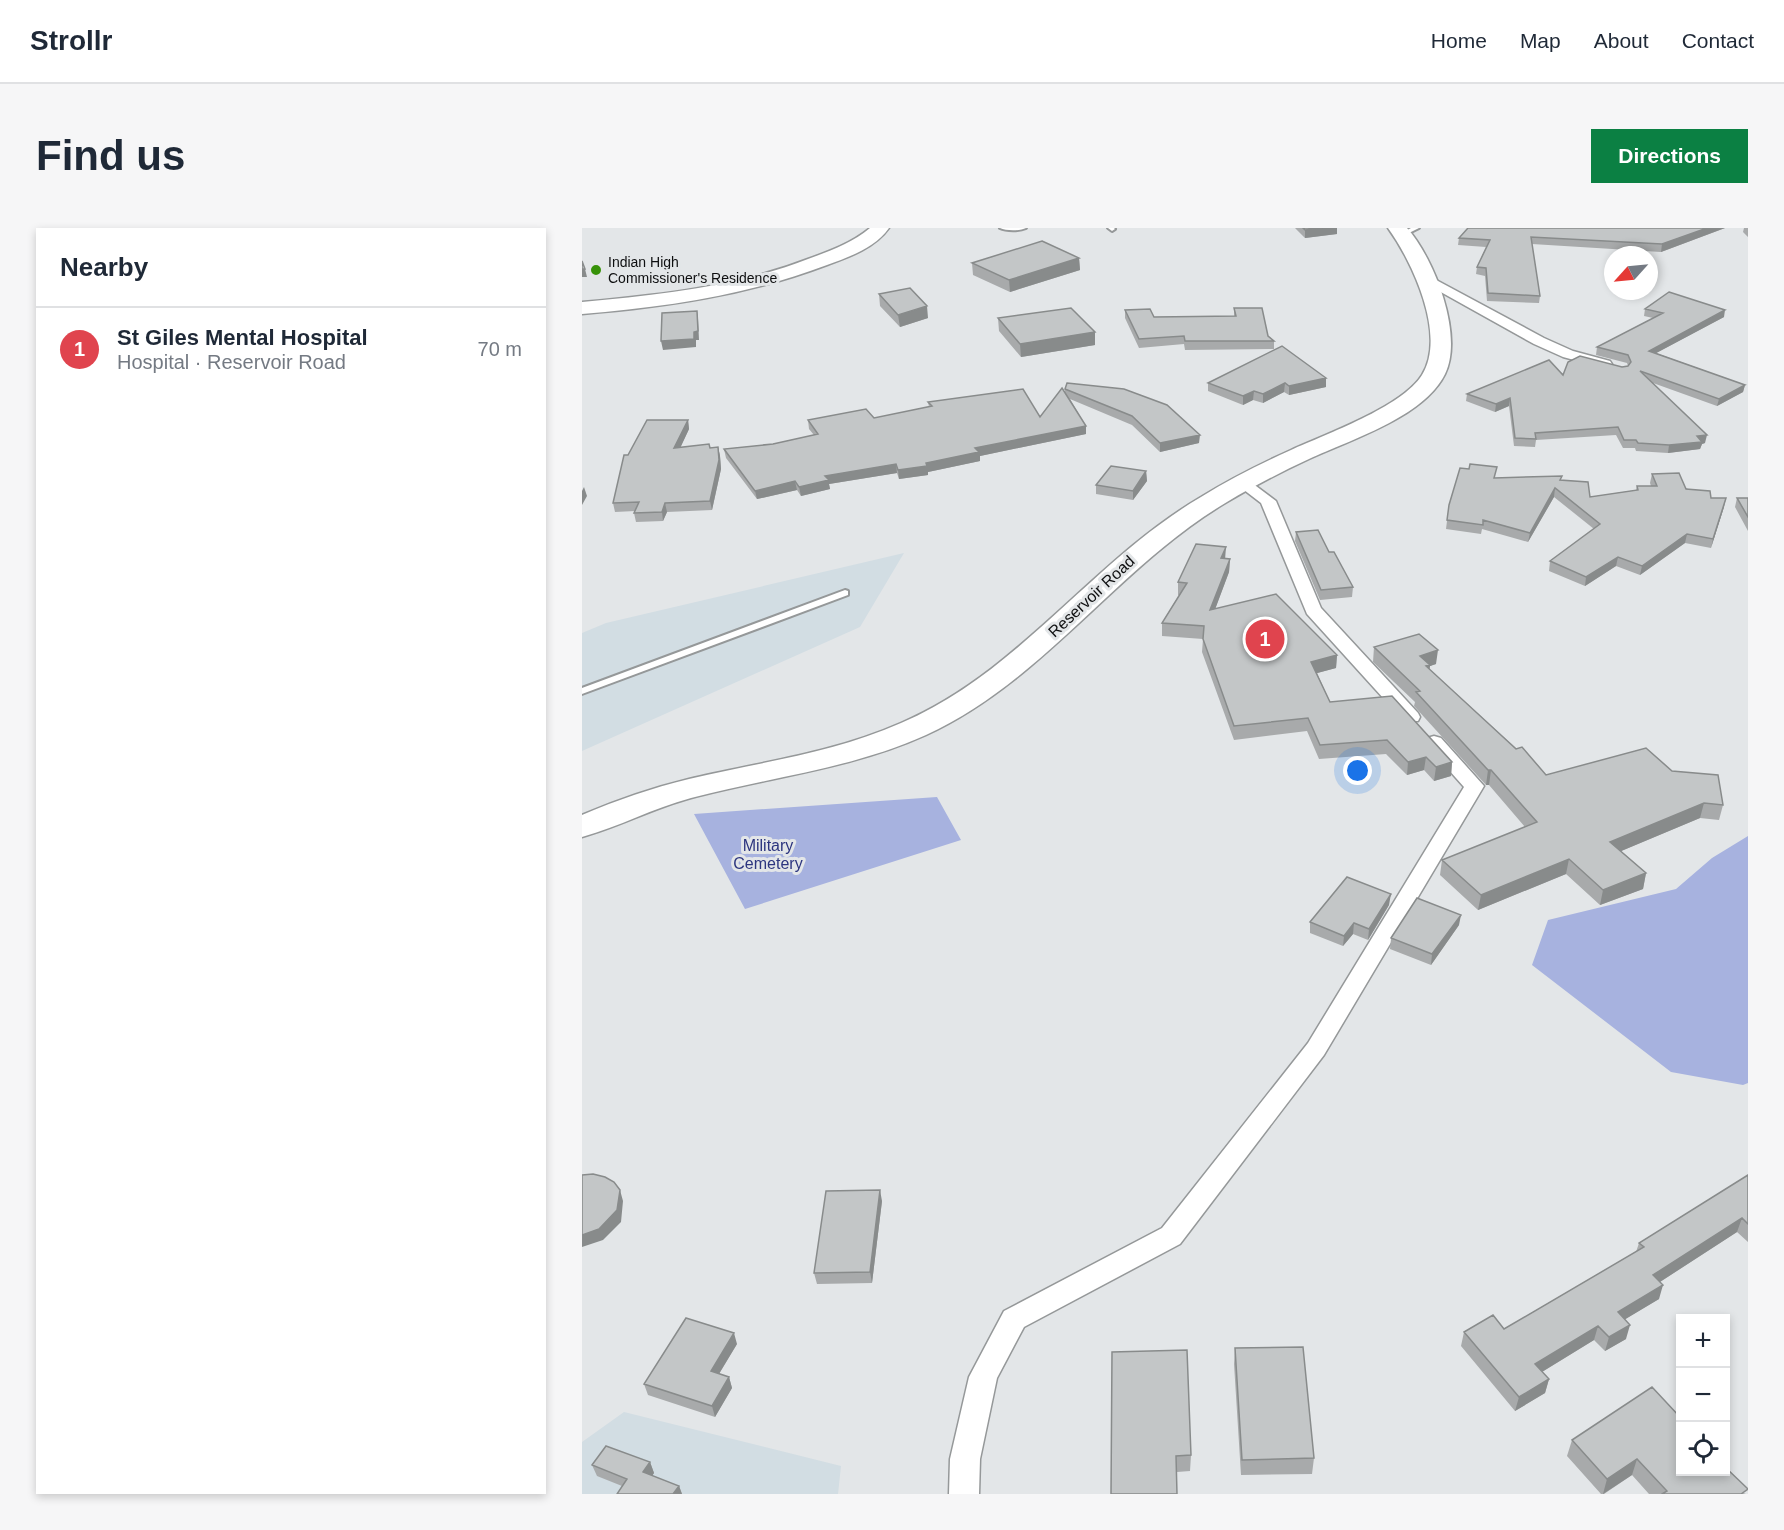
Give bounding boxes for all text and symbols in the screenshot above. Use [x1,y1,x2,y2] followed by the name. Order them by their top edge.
[30,25,112,56] text: Strollr
[1431,29,1487,52] text: Home
[1520,29,1561,52] text: Map
[1594,29,1649,52] text: About
[1682,29,1754,52] text: Contact
[1591,129,1748,183] button: Directions
[36,132,185,179] text: Find us
[1604,246,1658,300] north arrow
[60,252,148,282] text: Nearby
[608,254,777,286] place label: Indian High Commissioner's Residence
[589,263,603,277] marker: Indian High Commissioner's Residence
[117,325,368,350] text: St Giles Mental Hospital
[74,338,85,360] text: 1
[478,338,522,360] text: 70 m
[117,351,346,373] text: Hospital · Reservoir Road
[1045,552,1138,640] street label: Reservoir Road
[1246,616,1284,662] pin: 1
[1343,756,1372,785] your location
[733,837,803,872] park label: Military Cemetery
[1676,1314,1730,1476] map controls
[1676,1314,1730,1368] button: +
[1676,1368,1730,1422] button: −
[1676,1422,1730,1476] button: locate

